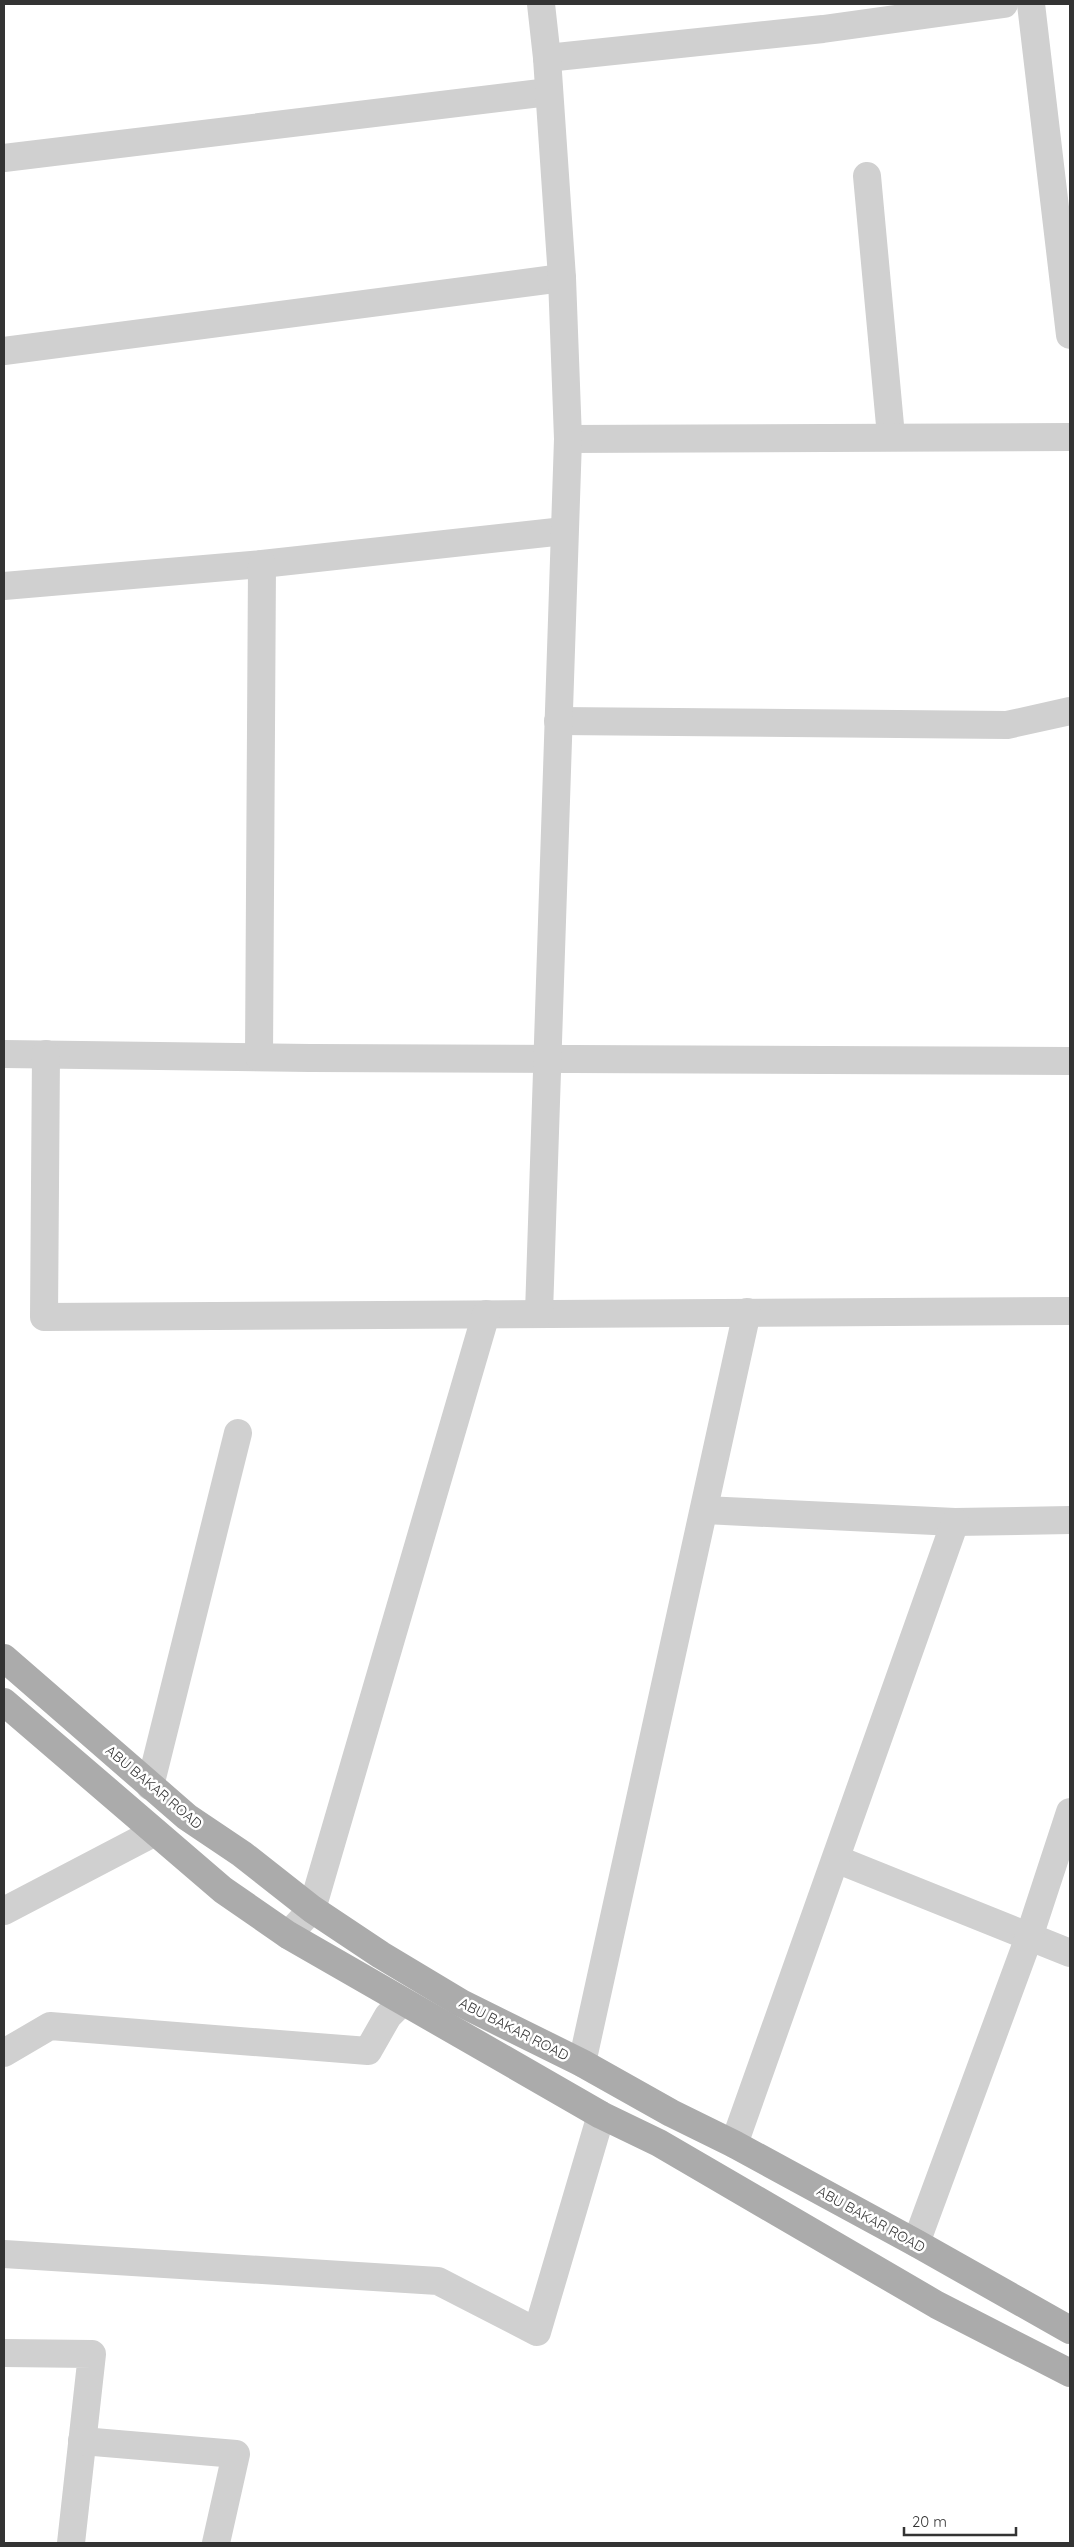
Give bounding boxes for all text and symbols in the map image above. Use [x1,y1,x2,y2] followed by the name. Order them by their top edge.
[102,1741,206,1833] street label: ABU BAKAR ROAD
[456,1994,572,2064] street label: ABU BAKAR ROAD
[814,2182,928,2256] street label: ABU BAKAR ROAD
[904,2504,1016,2536] scale bar
[912,2512,947,2531] text: 20 m

